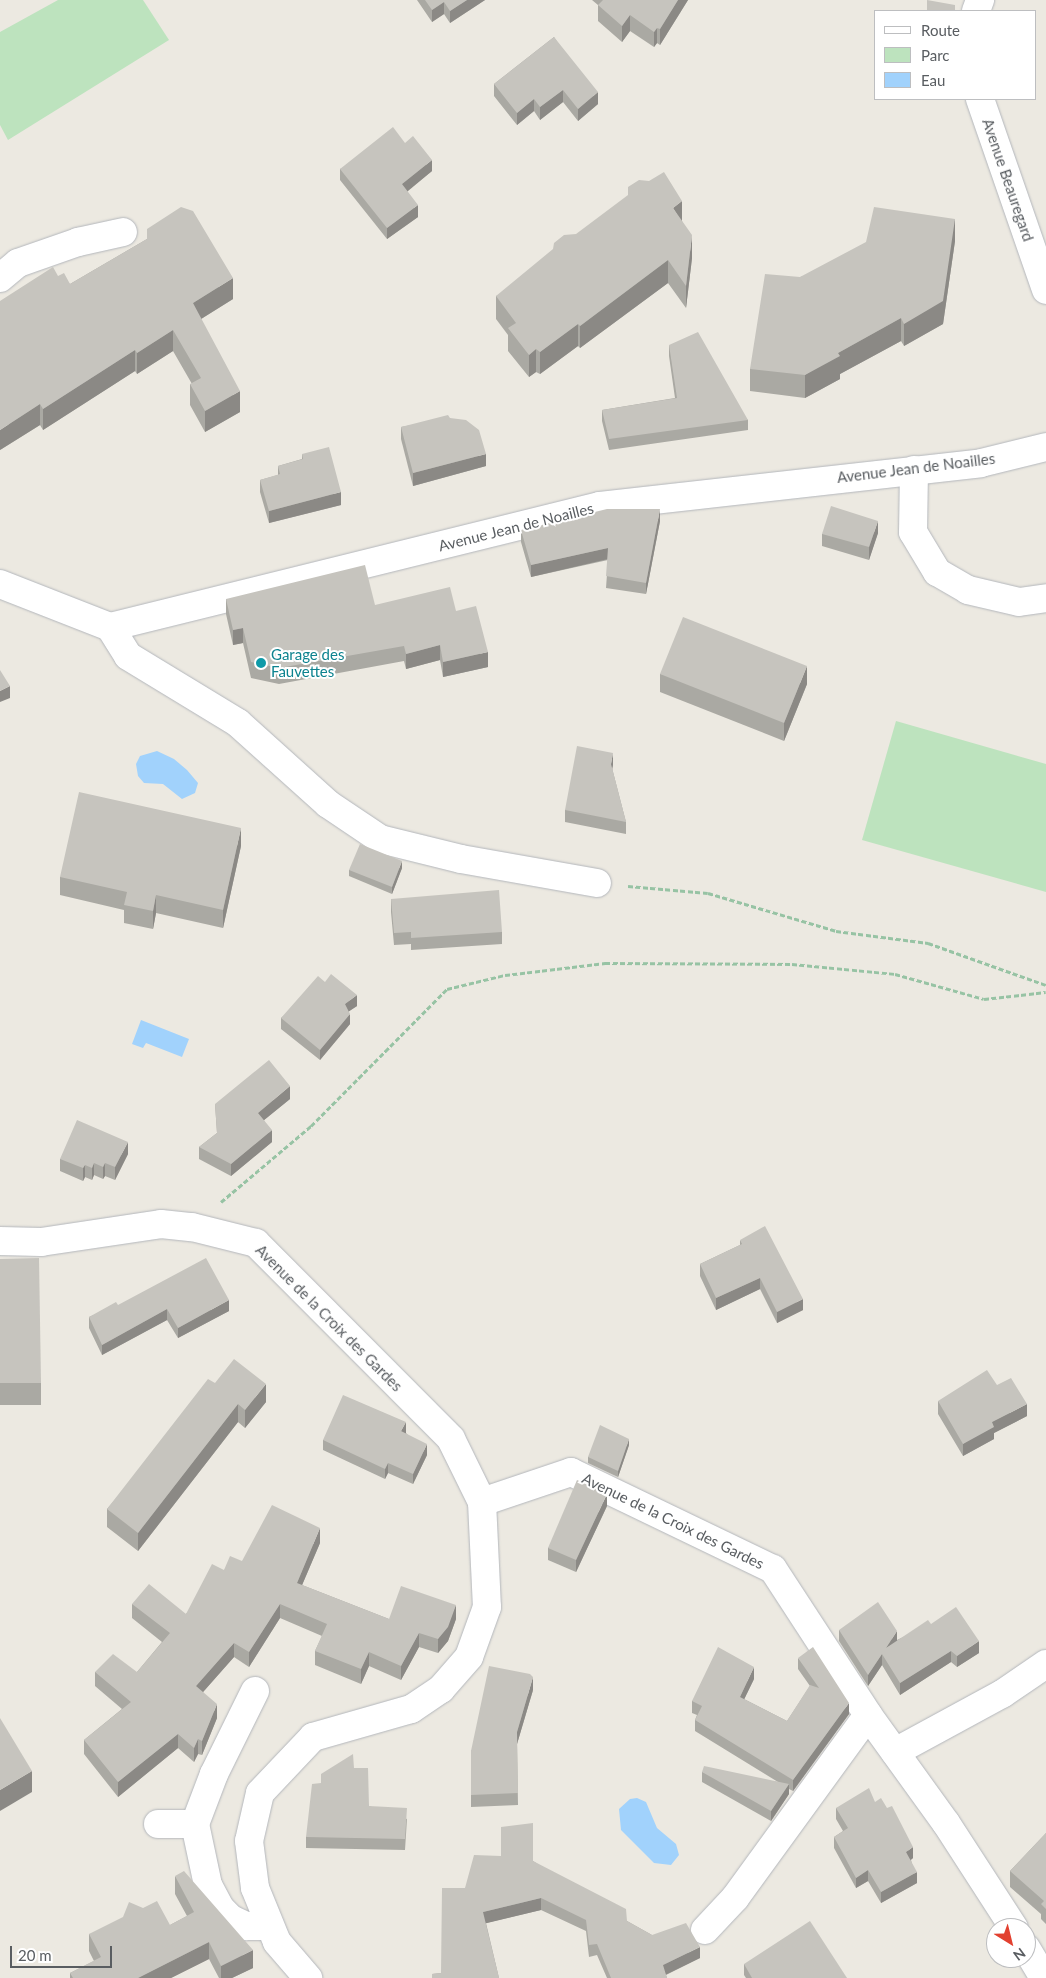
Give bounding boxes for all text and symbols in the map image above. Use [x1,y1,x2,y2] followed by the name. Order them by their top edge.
[874,10,1036,100] legend
[921,21,960,39] text: Route
[921,46,950,64] text: Parc
[921,71,945,89] text: Eau
[979,116,1037,244] street label: Avenue Beauregard
[836,449,996,487] street label: Avenue Jean de Noailles
[436,499,596,555] street label: Avenue Jean de Noailles
[271,645,344,680] place label: Garage des Fauvettes
[255,657,267,669] marker: Garage des Fauvettes
[252,1241,406,1395] street label: Avenue de la Croix des Gardes
[579,1469,767,1573] street label: Avenue de la Croix des Gardes
[986,1918,1036,1968] north arrow
[12,1936,115,1968] scale bar
[1010,1945,1029,1965] text: N
[18,1946,52,1964] text: 20 m

